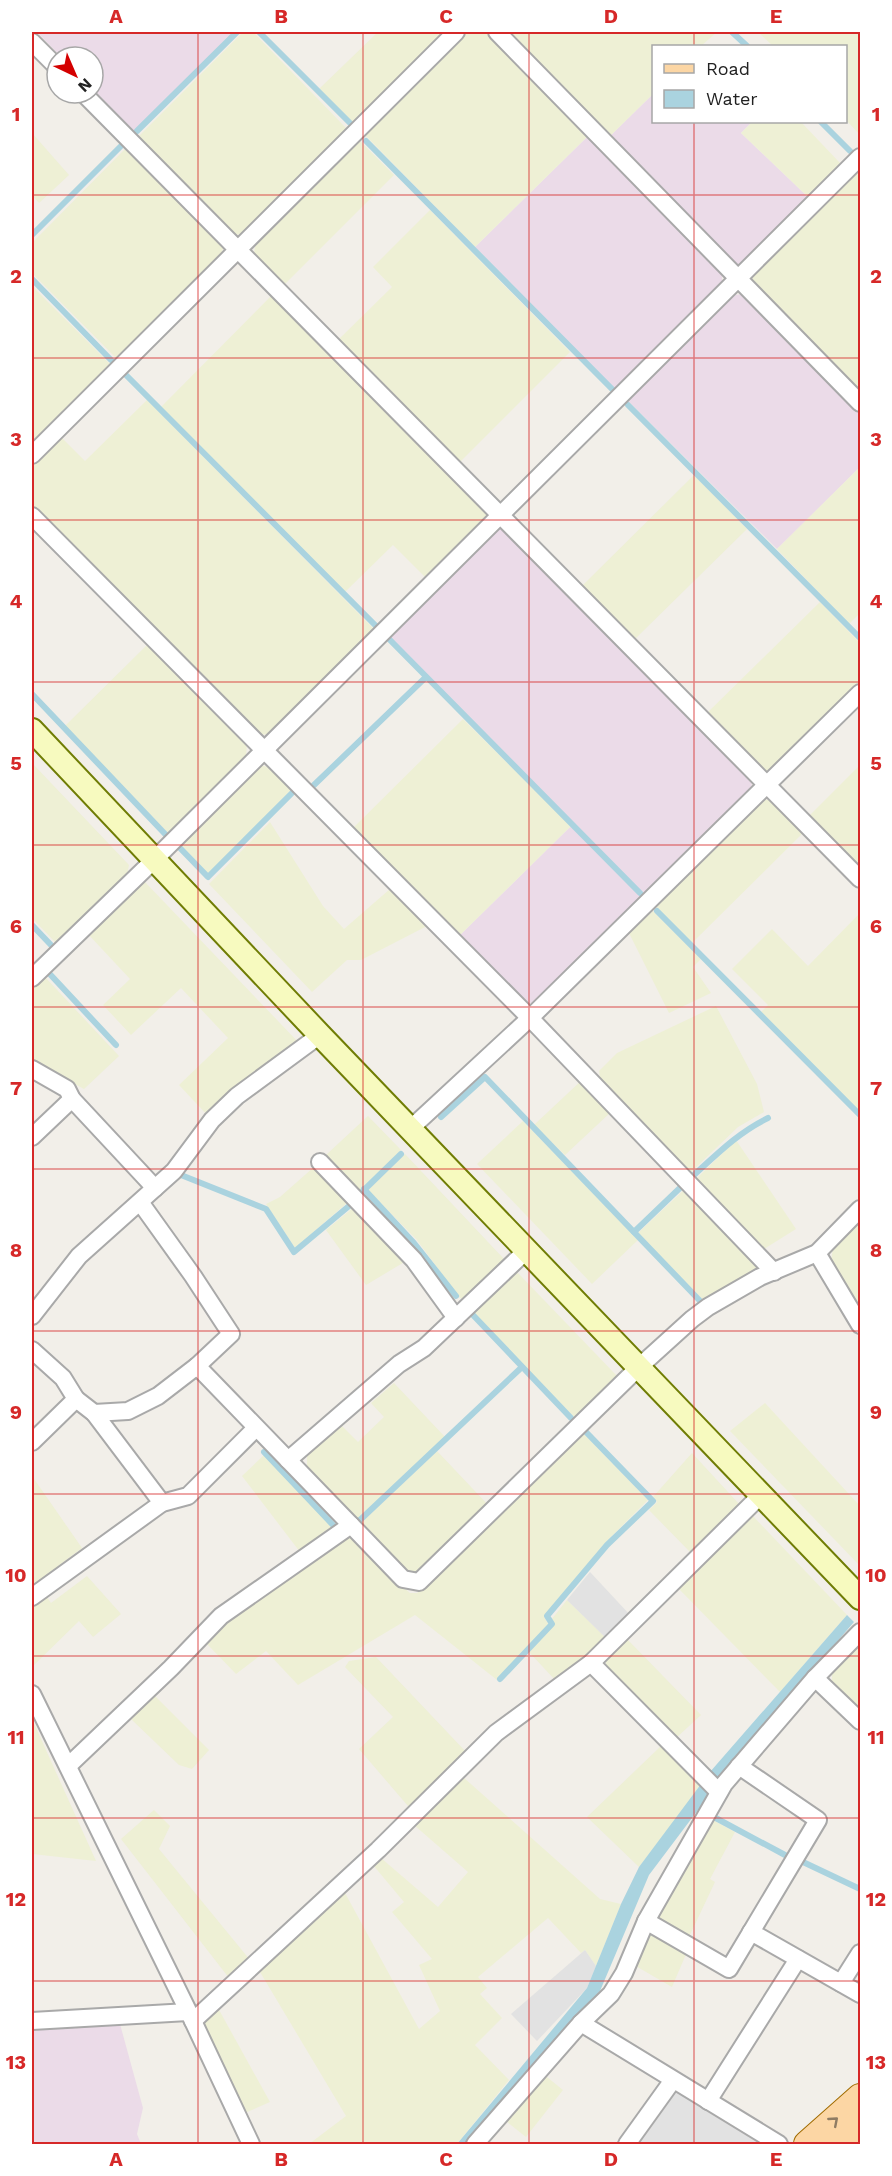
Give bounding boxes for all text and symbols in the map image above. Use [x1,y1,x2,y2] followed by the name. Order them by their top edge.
[109,4,123,28] text: A
[274,4,288,28] text: B
[439,4,453,28] text: C
[604,4,618,28] text: D
[770,4,782,28] text: E
[45,45,105,105] north arrow
[652,45,847,123] legend
[706,58,750,79] text: Road
[74,74,96,96] text: N
[706,88,758,109] text: Water
[12,102,20,126] text: 1
[872,102,880,126] text: 1
[10,264,22,288] text: 2
[870,264,882,288] text: 2
[10,427,22,451] text: 3
[870,427,882,451] text: 3
[10,589,23,613] text: 4
[870,589,883,613] text: 4
[10,751,22,775] text: 5
[870,751,882,775] text: 5
[10,914,22,938] text: 6
[870,914,882,938] text: 6
[10,1076,22,1100] text: 7
[870,1076,882,1100] text: 7
[10,1238,22,1262] text: 8
[870,1238,882,1262] text: 8
[10,1400,22,1424] text: 9
[870,1400,882,1424] text: 9
[5,1563,27,1587] text: 10
[865,1563,887,1587] text: 10
[7,1725,25,1749] text: 11
[867,1725,885,1749] text: 11
[6,1887,26,1911] text: 12
[866,1887,886,1911] text: 12
[6,2050,26,2074] text: 13
[866,2050,886,2074] text: 13
[827,2117,838,2128] one-way arrow
[109,2147,123,2171] text: A
[274,2147,288,2171] text: B
[439,2147,453,2171] text: C
[604,2147,618,2171] text: D
[770,2147,782,2171] text: E

